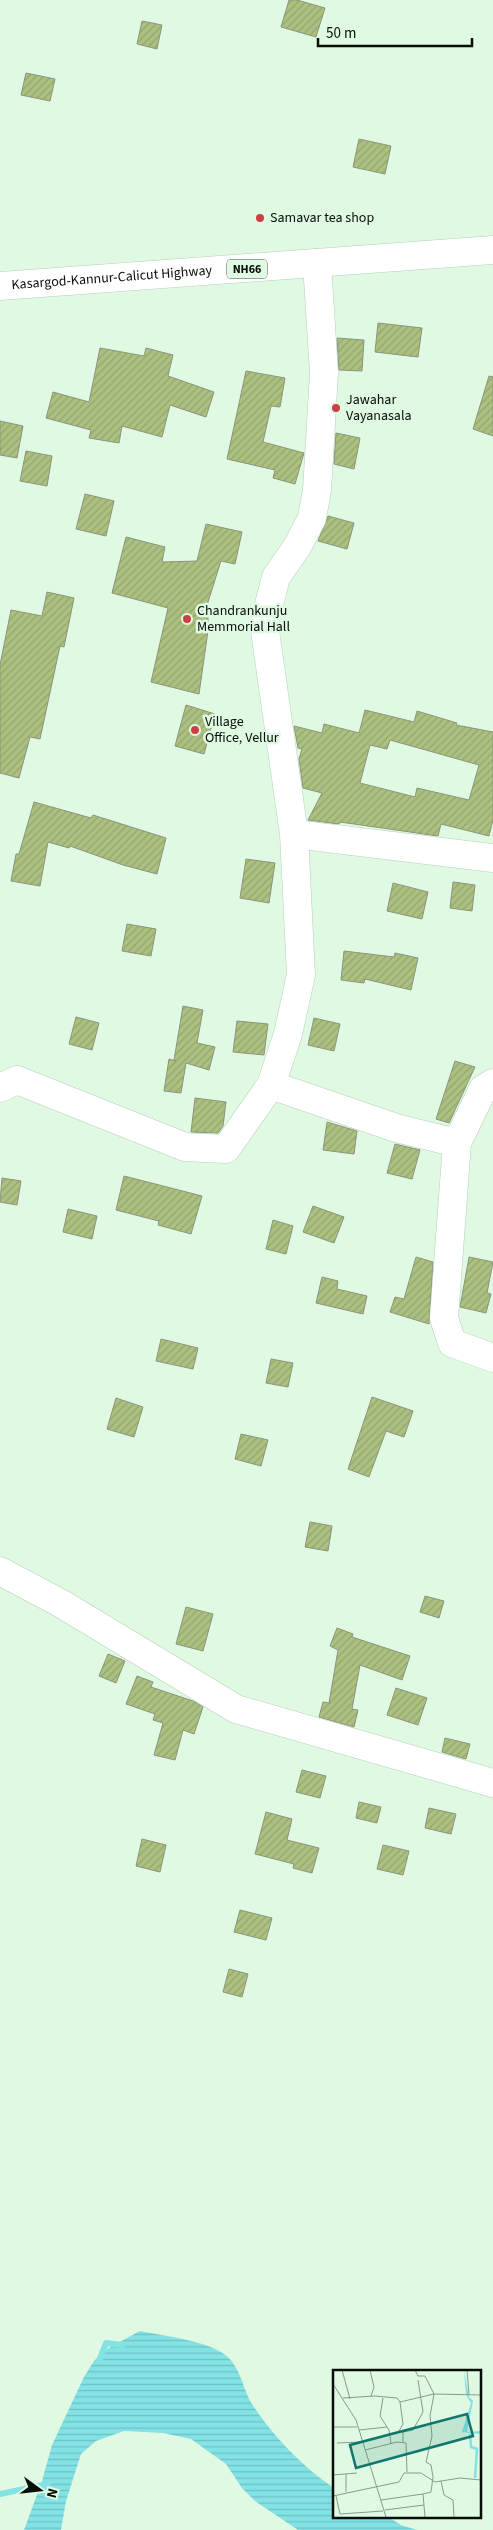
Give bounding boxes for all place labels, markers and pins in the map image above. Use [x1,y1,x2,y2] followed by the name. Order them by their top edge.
[270,208,374,228] place label: Samavar tea shop
[254,212,266,224] marker: Samavar tea shop
[346,390,412,426] place label: Jawahar Vayanasala
[330,402,342,414] marker: Jawahar Vayanasala
[197,601,290,637] place label: Chandrankunju Memmorial Hall
[181,613,193,625] marker: Chandrankunju Memmorial Hall
[205,712,279,748] place label: Village Office, Vellur
[189,724,201,736] marker: Village Office, Vellur

